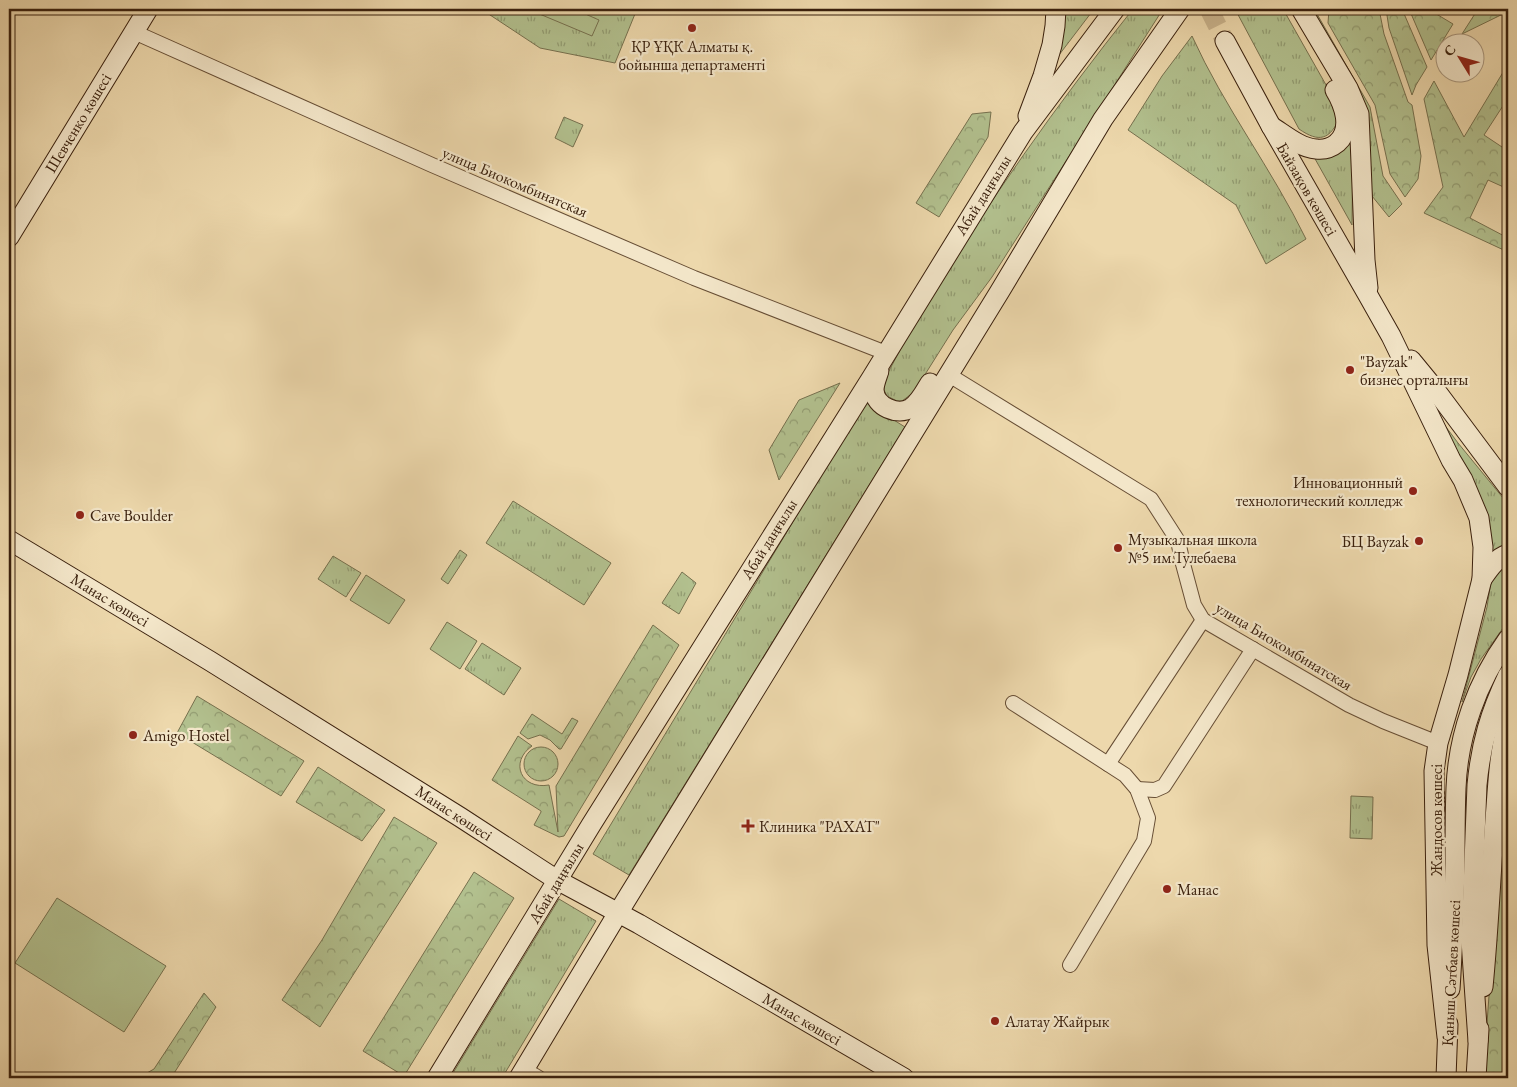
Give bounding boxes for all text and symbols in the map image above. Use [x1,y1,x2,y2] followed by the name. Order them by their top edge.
[686,22,698,34] marker: ҚР ҰҚК Алматы қ. бойынша департаменті
[1434,32,1484,82] north arrow
[619,36,766,75] place label: ҚР ҰҚК Алматы қ. бойынша департаменті
[1439,41,1460,60] text: С
[40,69,116,177] street label: Шевченко көшесі
[1272,138,1342,240] street label: Байзақов көшесі
[439,142,591,222] street label: улица Биокомбинатская
[949,151,1016,240] street label: Абай даңғылы
[1360,351,1469,390] place label: "Bayzak" бизнес орталығы
[1344,364,1356,376] marker: "Bayzak" бизнес орталығы
[1236,472,1404,511] place label: Инновационный технологический колледж
[1407,485,1419,497] marker: Инновационный технологический колледж
[735,495,802,584] street label: Абай даңғылы
[90,505,173,526] place label: Cave Boulder
[74,509,86,521] marker: Cave Boulder
[1128,529,1258,568] place label: Музыкальная школа №5 им.Тулебаева
[1341,531,1409,552] place label: БЦ Bayzak
[1413,535,1425,547] marker: БЦ Bayzak
[1112,542,1124,554] marker: Музыкальная школа №5 им.Тулебаева
[67,568,153,632] street label: Манас көшесі
[1212,597,1356,695] street label: улица Биокомбинатская
[142,725,230,746] place label: Amigo Hostel
[127,729,139,741] marker: Amigo Hostel
[1426,764,1447,877] street label: Жандосов көшесі
[411,780,497,846] street label: Манас көшесі
[759,816,880,837] place label: Клиника "РАХАТ"
[741,819,755,833] marker: Клиника "РАХАТ"
[523,838,589,928] street label: Абай даңғылы
[1177,879,1219,900] place label: Манас
[1161,883,1173,895] marker: Манас
[1437,899,1465,1047] street label: Қаныш Сәтбаев көшесі
[759,988,845,1050] street label: Манас көшесі
[1004,1011,1110,1032] place label: Алатау Жайрык
[989,1015,1001,1027] marker: Алатау Жайрык

